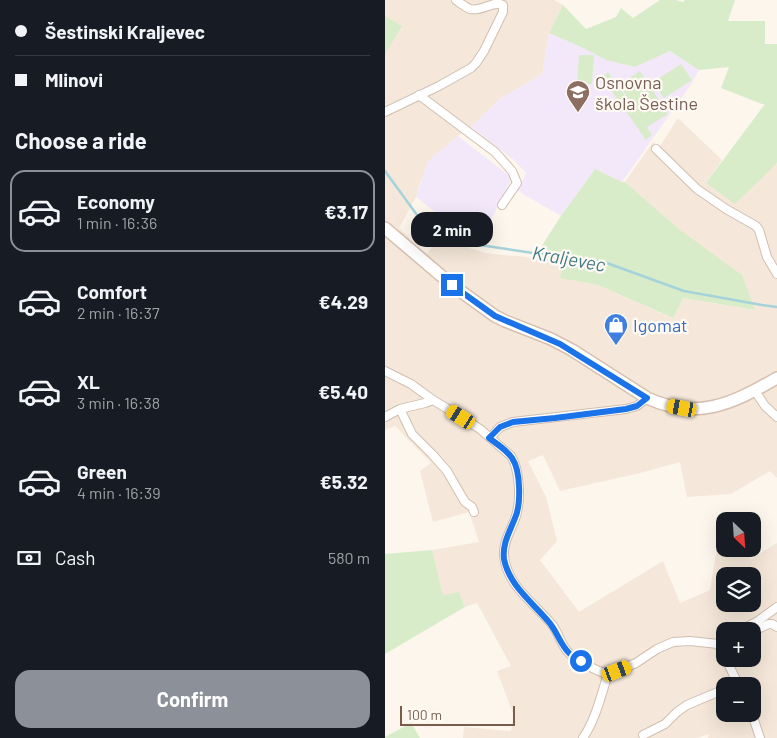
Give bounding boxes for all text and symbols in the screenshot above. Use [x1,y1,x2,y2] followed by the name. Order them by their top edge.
[45,20,205,43] text: Šestinski Kraljevec
[45,68,103,91] text: Mlinovi
[595,71,698,114] place label: Osnovna škola Šestine
[565,79,591,113] school or university icon: Osnovna škola Šestine
[15,127,147,153] text: Choose a ride
[17,189,62,234] icon: car
[77,190,155,213] text: Economy
[324,200,368,223] text: €3.17
[411,212,493,248] callout: 2 min
[77,213,157,232] text: 1 min · 16:36
[433,220,471,239] text: 2 min
[531,240,608,276] water label: Kraljevec
[441,274,463,296] route end
[17,279,62,324] icon: car
[77,280,147,303] text: Comfort
[319,290,368,313] text: €4.29
[77,303,160,322] text: 2 min · 16:37
[603,312,629,346] shop icon: Igomat
[633,314,688,336] place label: Igomat
[17,369,62,414] icon: car
[77,370,100,393] text: XL
[318,380,368,403] text: €5.40
[77,393,160,412] text: 3 min · 16:38
[665,398,698,418] car
[444,403,477,431] car
[17,459,62,504] icon: car
[77,460,127,483] text: Green
[320,470,368,493] text: €5.32
[77,483,161,502] text: 4 min · 16:39
[716,512,761,558] north arrow
[716,512,761,722] map controls
[15,544,43,572] icon: cash
[55,546,96,569] text: Cash
[328,548,370,567] text: 580 m
[716,567,761,612] button: layers
[716,622,761,667] button: +
[570,650,592,672] route start
[600,659,633,683] car
[15,670,370,728] button: Confirm
[716,677,761,722] button: −
[400,703,515,726] scale bar
[407,706,442,723] text: 100 m

